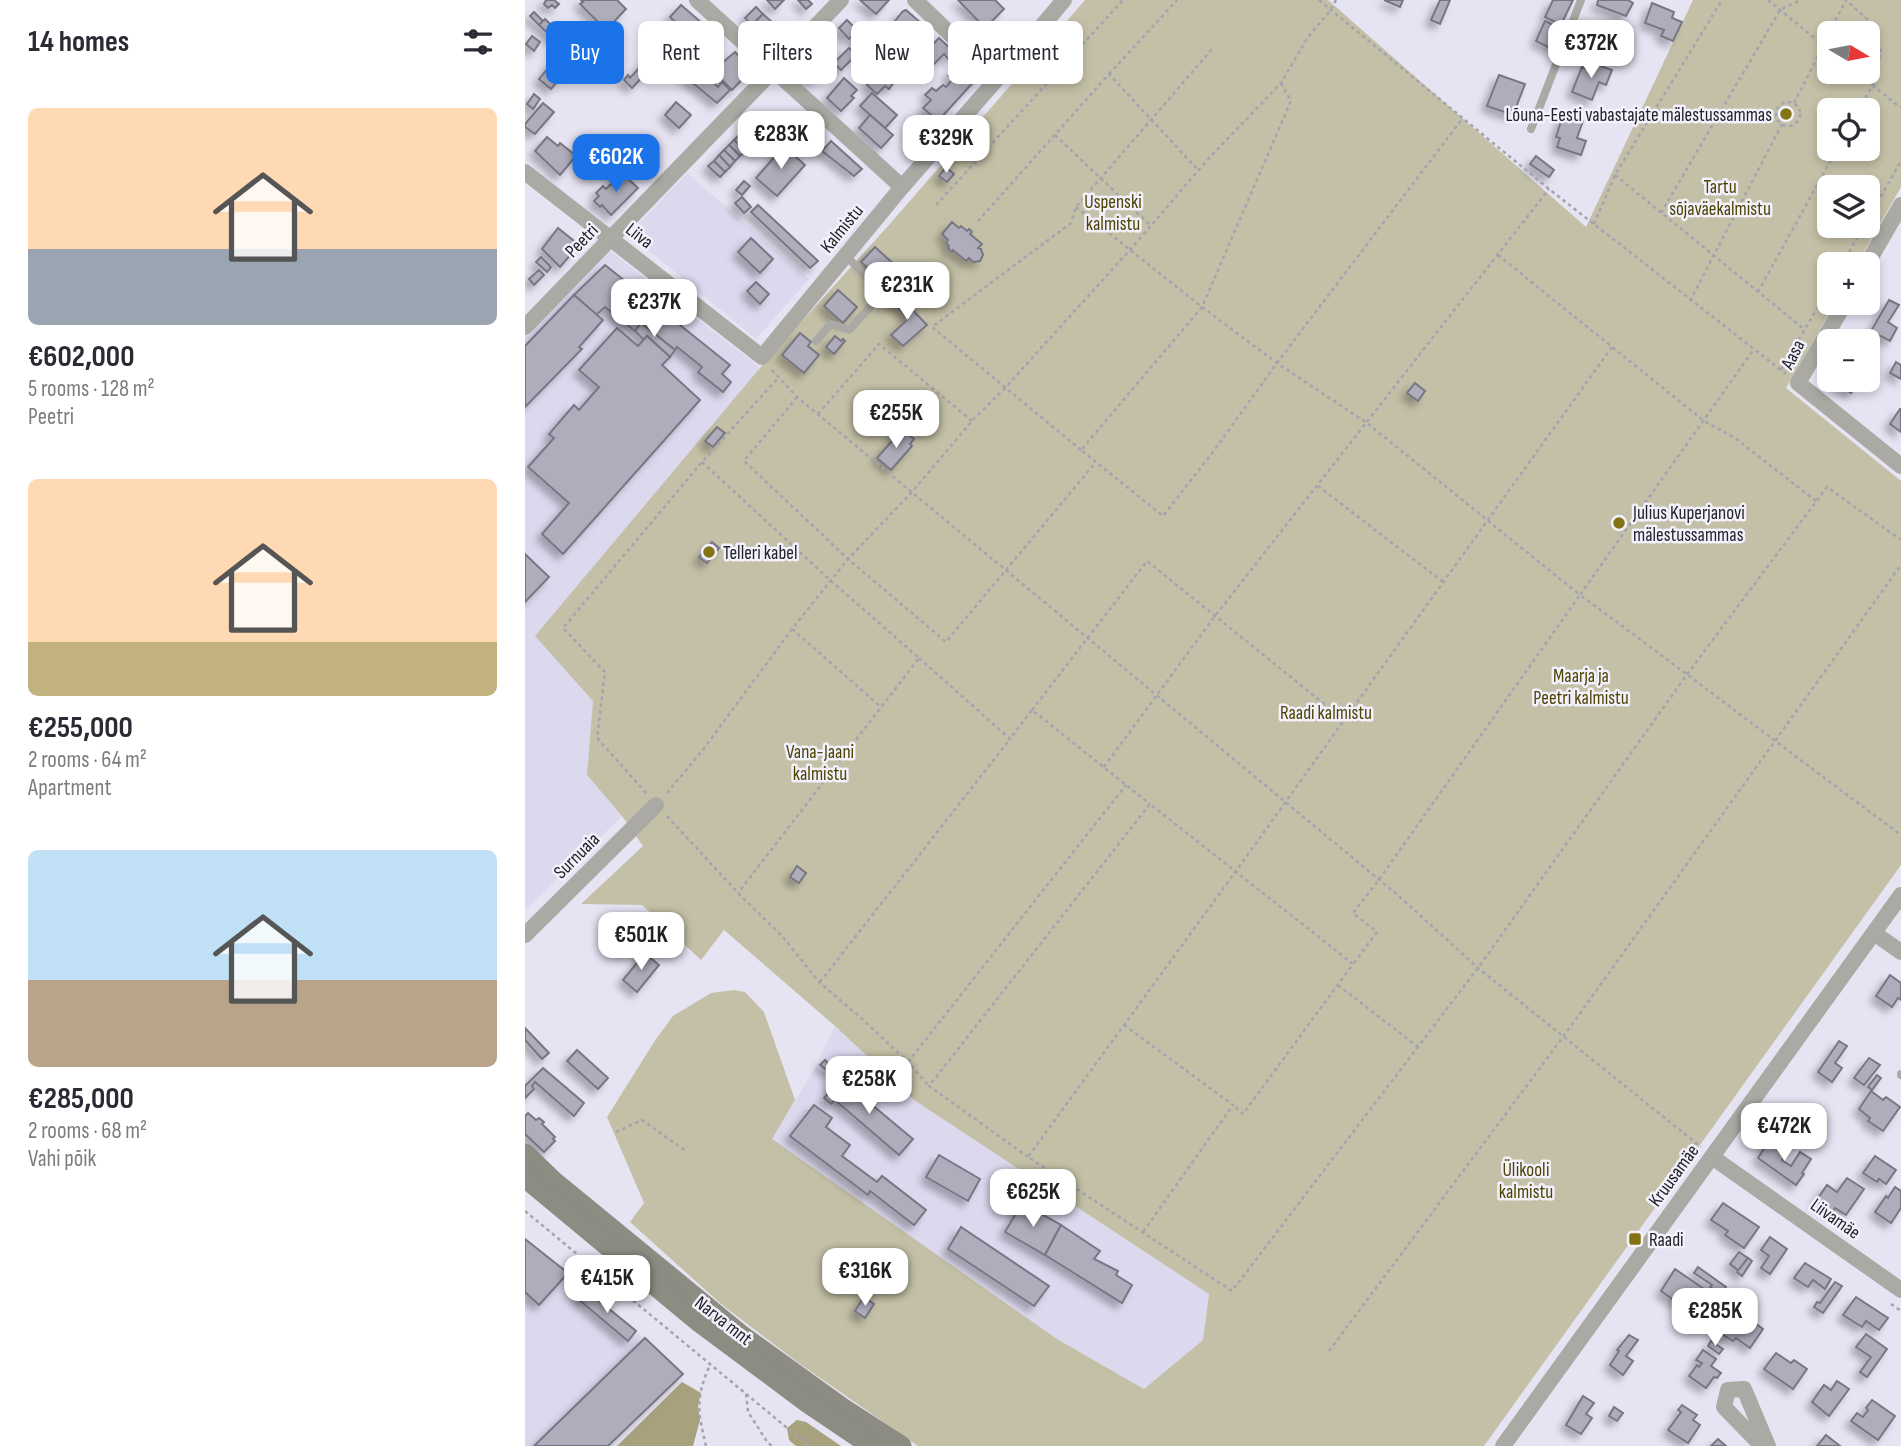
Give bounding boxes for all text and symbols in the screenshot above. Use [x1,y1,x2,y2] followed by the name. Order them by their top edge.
[1542,20,1640,80] pin: €372K
[546,21,624,84] chip: Buy
[638,21,724,84] chip: Rent
[738,21,837,84] chip: Filters
[851,21,934,84] chip: New
[948,21,1083,84] chip: Apartment
[1817,21,1879,84] north arrow
[1817,21,1880,392] map controls
[459,23,497,61] icon: filters
[28,24,129,60] text: 14 homes
[1564,29,1618,57] text: €372K
[1817,98,1880,161] button: locate
[1506,104,1772,127] place label: Lõuna-Eesti vabastajate mälestussammas
[1778,106,1794,122] marker: Lõuna-Eesti vabastajate mälestussammas
[732,111,830,171] pin: €283K
[897,116,995,175] pin: €329K
[754,120,808,148] text: €283K
[919,124,973,152] text: €329K
[567,134,665,194] pin: €602K
[589,143,643,171] text: €602K
[200,154,326,280] icon: home
[1817,175,1880,238] button: layers
[1669,176,1771,221] park label: Tartu sõjaväekalmistu
[1084,191,1142,236] park label: Uspenski kalmistu
[816,200,869,258] street label: Kalmistu
[621,218,657,254] street label: Liiva
[561,219,604,263] street label: Peetri
[1817,252,1880,315] button: +
[858,262,956,322] pin: €231K
[880,271,934,299] text: €231K
[605,280,703,339] pin: €237K
[627,288,681,316] text: €237K
[1817,329,1880,392] button: −
[1776,336,1810,374] street label: Aasa
[28,339,134,375] text: €602,000
[28,375,155,403] text: 5 rooms · 128 m²
[847,391,945,450] pin: €255K
[869,399,923,427] text: €255K
[28,403,74,431] text: Peetri
[1632,502,1745,547] place label: Julius Kuperjanovi mälestussammas
[1611,515,1627,531] marker: Julius Kuperjanovi mälestussammas
[200,525,326,651] icon: home
[723,542,797,565] place label: Telleri kabel
[701,544,717,560] marker: Telleri kabel
[1533,665,1629,710] park label: Maarja ja Peetri kalmistu
[1280,702,1372,725] park label: Raadi kalmistu
[28,710,133,746] text: €255,000
[786,741,854,786] park label: Vana-Jaani kalmistu
[28,746,147,774] text: 2 rooms · 64 m²
[28,774,112,802] text: Apartment
[549,828,605,884] street label: Surnuaia
[200,896,326,1022] icon: home
[592,912,690,972] pin: €501K
[614,921,668,949] text: €501K
[820,1056,918,1116] pin: €258K
[842,1065,896,1093] text: €258K
[28,1081,134,1117] text: €285,000
[1735,1104,1833,1163] pin: €472K
[1757,1112,1811,1140] text: €472K
[28,1117,147,1145] text: 2 rooms · 68 m²
[1644,1140,1704,1211] street label: Kruusamäe
[28,1145,96,1173] text: Vahi põik
[1499,1159,1553,1204] park label: Ülikooli kalmistu
[984,1170,1082,1229] pin: €625K
[1006,1178,1060,1206] text: €625K
[1806,1194,1865,1245] street label: Liivamäe
[1649,1229,1684,1252] place label: Raadi
[1627,1231,1643,1247] marker: Raadi
[816,1248,914,1308] pin: €316K
[558,1256,656,1315] pin: €415K
[838,1257,892,1285] text: €316K
[580,1264,634,1292] text: €415K
[1666,1288,1764,1348] pin: €285K
[690,1292,756,1351] street label: Narva mnt
[1688,1297,1742,1325] text: €285K

